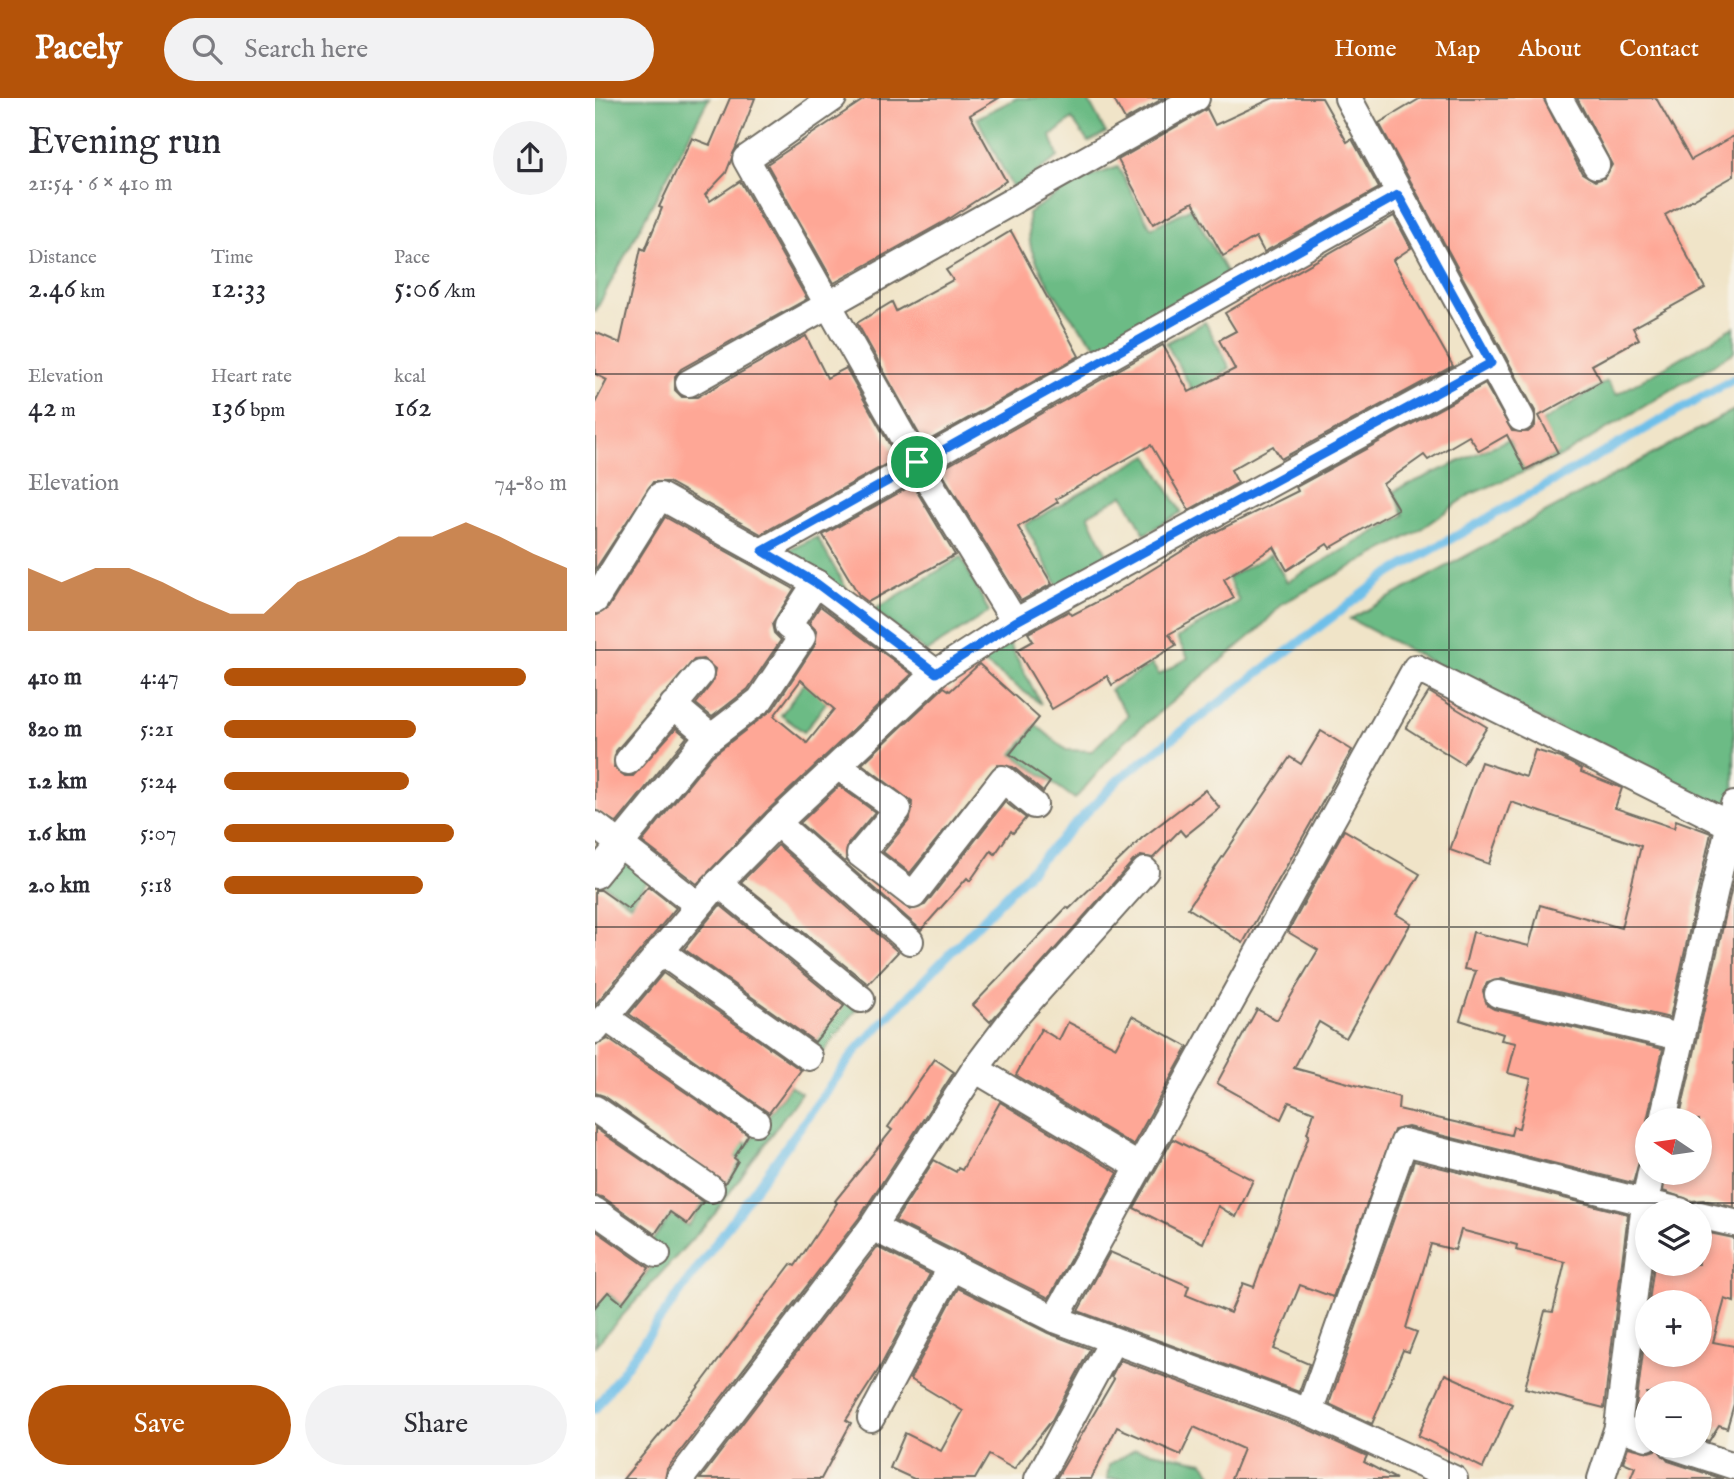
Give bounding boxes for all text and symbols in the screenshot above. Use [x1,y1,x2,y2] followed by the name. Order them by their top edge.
[164,18,654,81] search box
[35,28,122,70] text: Pacely
[188,30,226,68] icon: search
[244,33,368,66] text: Search here
[1334,34,1397,65] text: Home
[1435,34,1481,65] text: Map
[1519,34,1581,65] text: About
[1619,34,1699,65] text: Contact
[28,119,222,167] text: Evening run
[493,121,567,195] button: share
[28,169,173,198] text: 21:54 · 6 × 410 m
[28,246,97,270] text: Distance
[211,246,253,270] text: Time
[394,246,430,270] text: Pace
[28,270,76,308] text: 2.46
[211,270,267,308] text: 12:33
[394,270,440,308] text: 5:06
[76,280,105,304] text: km
[440,280,476,304] text: /km
[28,365,103,389] text: Elevation
[211,365,292,389] text: Heart rate
[394,365,426,389] text: kcal
[28,389,57,427] text: 42
[211,389,246,427] text: 136
[394,389,432,427] text: 162
[57,399,76,423] text: m
[246,399,285,423] text: bpm
[887,432,947,492] pin
[898,443,936,481] icon: arrive
[28,469,119,498] text: Elevation
[494,469,567,498] text: 74–80 m
[28,663,82,692] text: 410 m
[140,663,179,692] text: 4:47
[28,715,82,744] text: 820 m
[140,715,174,744] text: 5:21
[28,767,87,796] text: 1.2 km
[140,767,176,796] text: 5:24
[28,819,86,848] text: 1.6 km
[140,819,176,848] text: 5:07
[28,871,90,900] text: 2.0 km
[140,871,172,900] text: 5:18
[1635,1108,1711,1185] north arrow
[1635,1108,1712,1458] map controls
[1635,1199,1712,1276] button: layers
[1635,1290,1712,1367] button: +
[1635,1381,1712,1458] button: −
[28,1385,291,1465] button: Save
[305,1385,567,1465] button: Share

